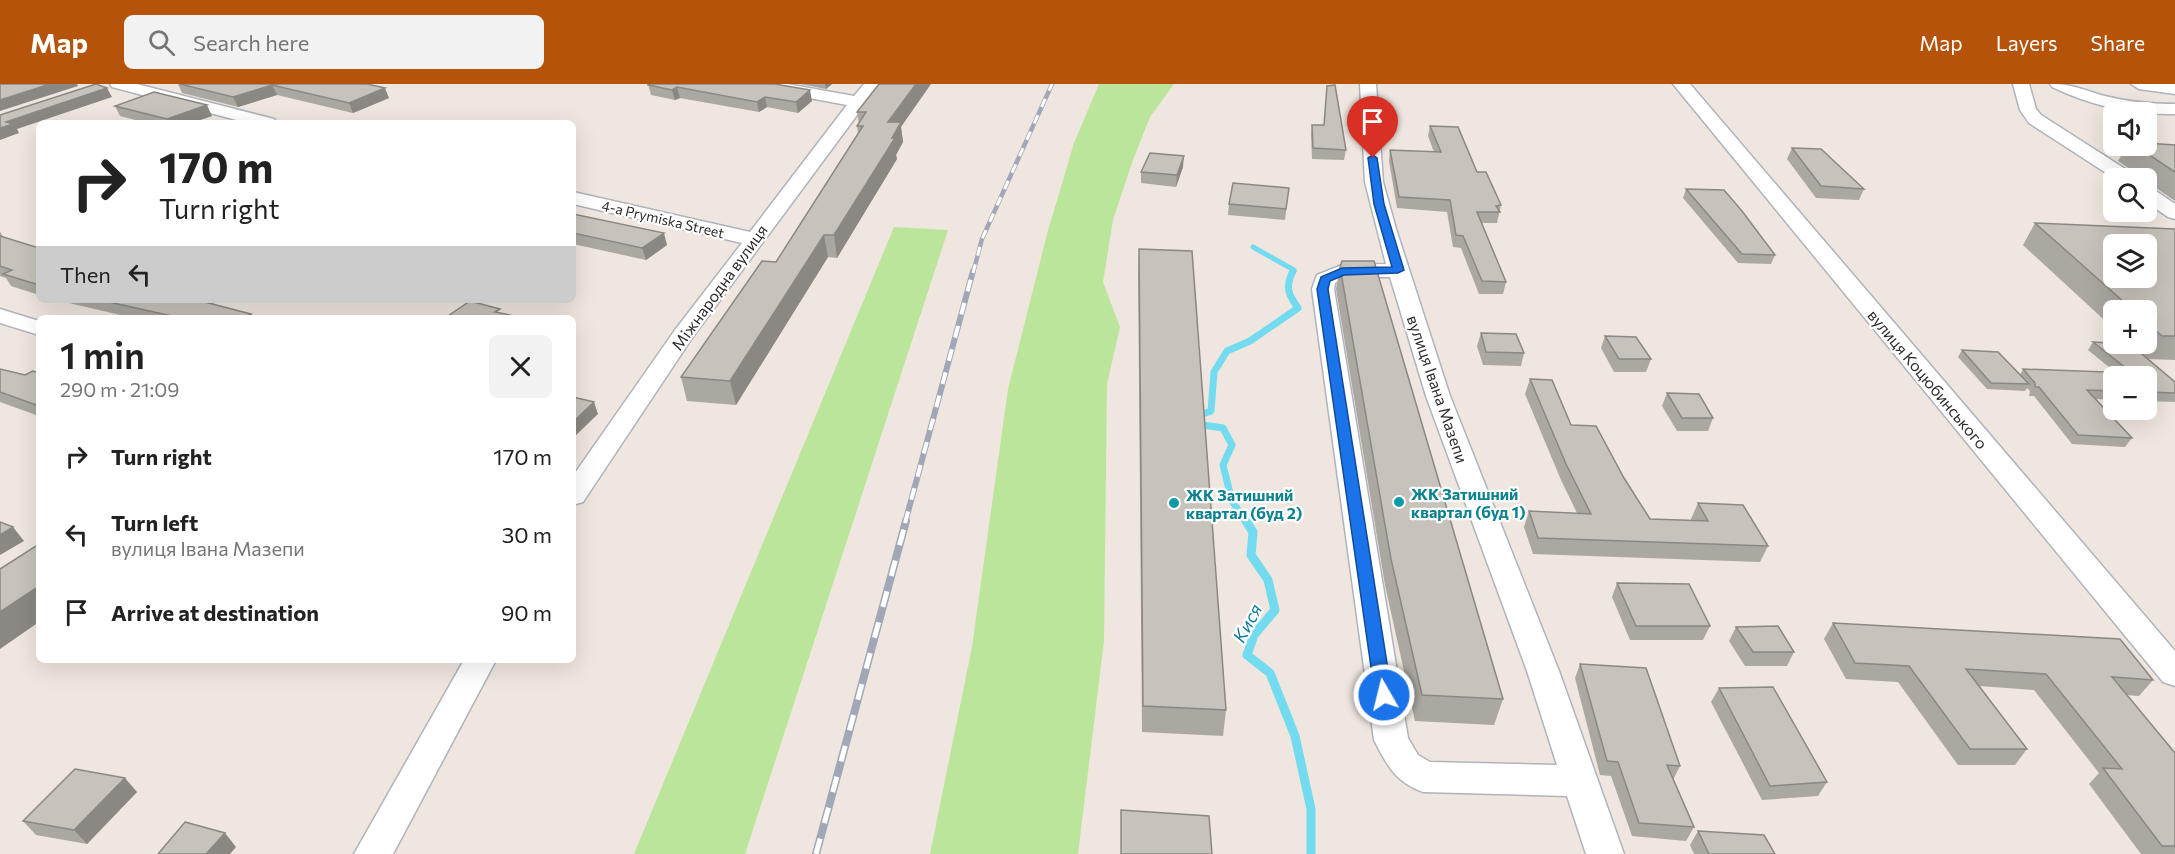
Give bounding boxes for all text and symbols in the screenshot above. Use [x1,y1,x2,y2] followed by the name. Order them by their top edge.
[124,15,544,69] search box
[30,25,88,59] text: Map
[145,26,178,59] icon: search
[193,29,309,56] text: Search here
[1919,30,1963,55] text: Map
[1996,30,2058,55] text: Layers
[2091,30,2145,55] text: Share
[1347,96,1398,158] pin
[2103,102,2157,420] map controls
[2103,102,2157,156] button: sound
[1356,105,1389,138] icon: arrive
[159,140,273,192] text: 170 m
[60,144,138,222] icon: right
[2103,168,2157,222] button: search
[159,192,279,225] text: Turn right
[600,197,726,241] street label: 4-a Prymiska Street
[667,221,771,353] street label: Міжнародна вулиця
[2103,234,2157,288] button: layers
[123,258,156,291] icon: left
[60,261,111,288] text: Then
[2103,300,2157,354] button: +
[1864,306,1992,452] street label: вулиця Коцюбинського
[1404,313,1472,465] street label: вулиця Івана Мазепи
[60,332,145,376] text: 1 min
[489,335,552,398] button: close
[2103,366,2157,420] button: −
[60,377,179,401] text: 290 m · 21:09
[60,440,93,473] icon: right
[111,443,212,470] text: Turn right
[493,443,552,470] text: 170 m
[1411,484,1526,521] place label: ЖК Затишний квартал (буд 1)
[1186,485,1302,522] place label: ЖК Затишний квартал (буд 2)
[1392,495,1406,509] marker: ЖК Затишний квартал (буд 1)
[1167,496,1181,510] marker: ЖК Затишний квартал (буд 2)
[111,509,198,536] text: Turn left
[60,518,93,551] icon: left
[502,521,552,548] text: 30 m
[111,536,305,560] text: вулиця Івана Мазепи
[60,596,93,629] icon: arrive
[111,599,319,626] text: Arrive at destination
[501,599,552,626] text: 90 m
[1228,600,1266,646] water label: Кися
[1352,663,1416,727] position arrow

